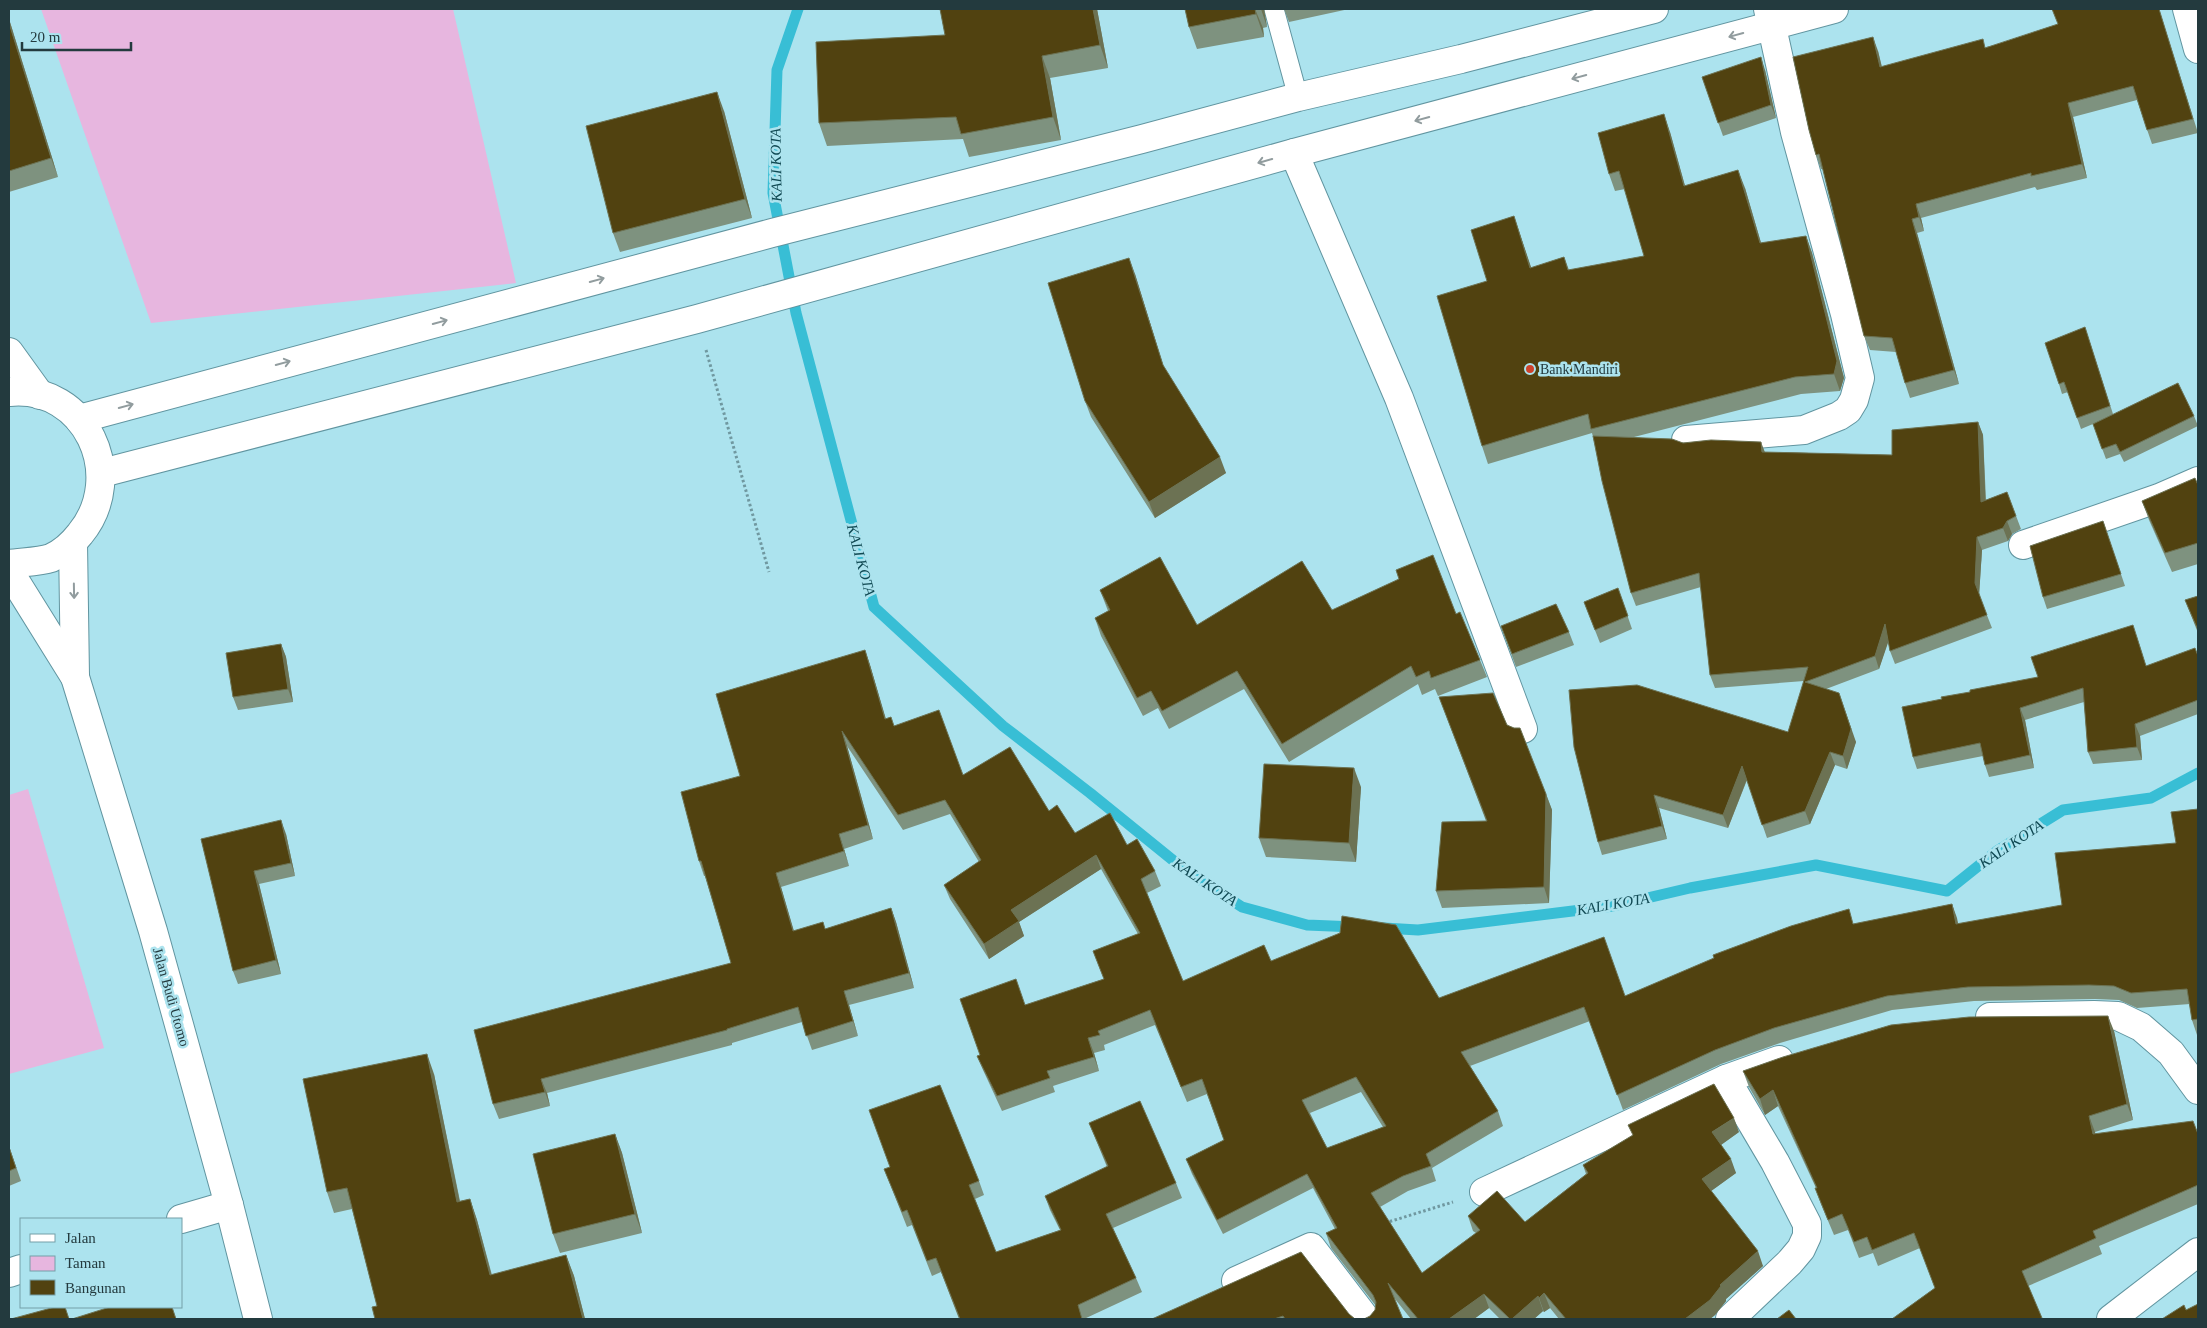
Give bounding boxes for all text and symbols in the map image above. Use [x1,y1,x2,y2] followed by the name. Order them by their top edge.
[22,20,131,52] scale bar
[30,29,61,45] text: 20 m
[1728,31,1744,40] one-way arrow
[1571,72,1587,82] one-way arrow
[1414,114,1430,124] one-way arrow
[767,127,785,203] water label: KALI KOTA
[1257,157,1273,167] one-way arrow
[589,275,605,284] one-way arrow
[432,316,448,326] one-way arrow
[275,358,291,367] one-way arrow
[1540,362,1618,377] place label: Bank Mandiri
[1524,363,1536,375] marker: Bank Mandiri
[118,401,134,411] one-way arrow
[844,521,878,598] water label: KALI KOTA
[69,583,79,599] one-way arrow
[1975,816,2047,872] water label: KALI KOTA
[1169,854,1241,910] water label: KALI KOTA
[1574,890,1651,918] water label: KALI KOTA
[150,946,192,1048] street label: Jalan Budi Utomo
[20,1218,182,1308] legend
[65,1230,96,1246] text: Jalan
[65,1255,106,1271] text: Taman
[65,1280,126,1296] text: Bangunan

